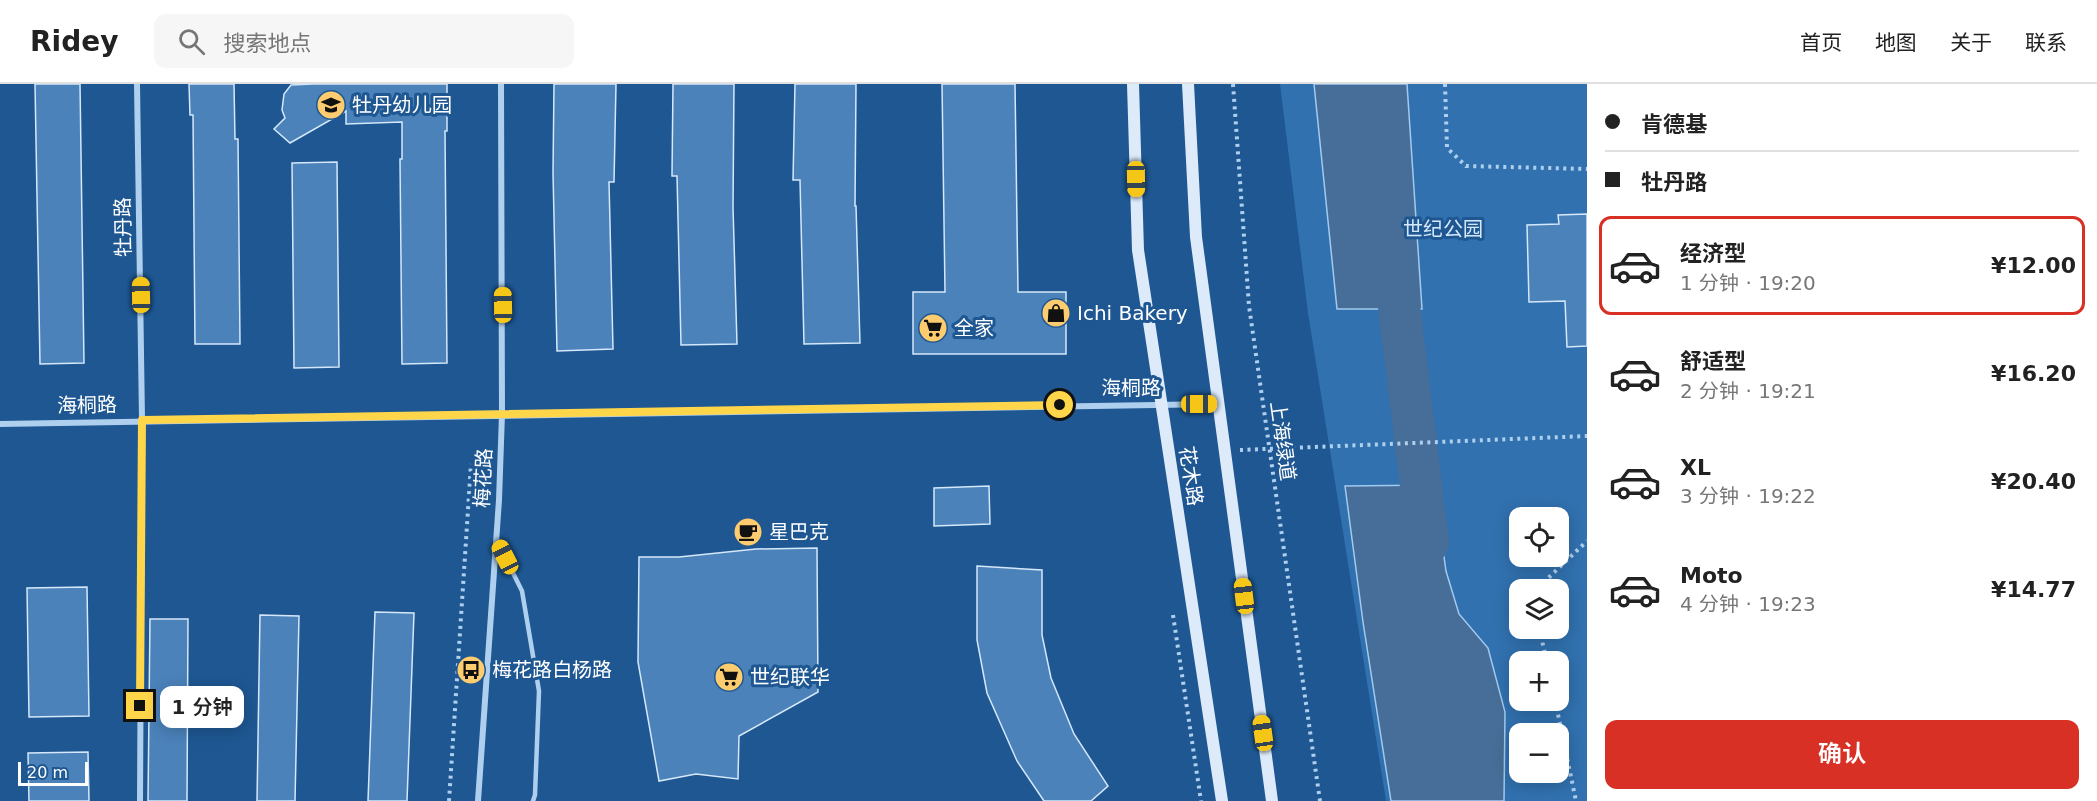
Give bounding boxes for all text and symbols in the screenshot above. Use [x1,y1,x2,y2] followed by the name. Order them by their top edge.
[154,14,574,68] search box
[30,25,118,58] text: Ridey
[175,25,208,58] icon: search
[223,31,311,56] text: 搜索地点
[1800,31,1842,55] text: 首页
[1875,31,1917,55] text: 地图
[1950,31,1992,55] text: 关于
[2025,31,2067,55] text: 联系
[315,89,347,121] school or university icon: 牡丹幼儿园
[352,93,452,117] place label: 牡丹幼儿园
[1641,112,1707,137] text: 肯德基
[1127,161,1145,197] car
[1641,170,1707,195] text: 牡丹路
[110,197,136,257] street label: 牡丹路
[1403,217,1483,241] park label: 世纪公园
[1608,239,1662,293] icon: car
[1680,241,1746,266] text: 经济型
[1991,253,2076,278] text: ¥12.00
[1680,271,1816,295] text: 1 分钟 · 19:20
[132,277,150,313] car
[494,287,512,323] car
[1040,297,1072,329] shop icon: Ichi Bakery
[1077,301,1188,325] place label: Ichi Bakery
[917,312,949,344] supermarket icon: 全家
[954,316,994,340] place label: 全家
[1608,347,1662,401] icon: car
[1680,349,1746,374] text: 舒适型
[1991,361,2076,386] text: ¥16.20
[1101,376,1161,400] street label: 海桐路
[1680,379,1816,403] text: 2 分钟 · 19:21
[1046,391,1073,418] route start
[57,392,117,418] street label: 海桐路
[1181,395,1217,413] car
[1266,400,1300,482] street label: 上海绿道
[1174,444,1208,508] street label: 花木路
[469,447,497,509] street label: 梅花路
[1608,455,1662,509] icon: car
[1680,455,1711,480] text: XL
[1991,469,2076,494] text: ¥20.40
[1680,484,1816,508] text: 3 分钟 · 19:22
[1509,507,1569,783] map controls
[1509,507,1569,567] button: locate
[732,516,764,548] cafe icon: 星巴克
[769,520,829,544] place label: 星巴克
[489,537,521,577] car
[1608,563,1662,617] icon: car
[1680,563,1743,588] text: Moto
[1233,577,1255,615] car
[1991,577,2076,602] text: ¥14.77
[1509,579,1569,639] button: layers
[1680,592,1816,616] text: 4 分钟 · 19:23
[1509,651,1569,711] button: +
[455,654,487,686] bus stop icon: 梅花路白杨路
[492,658,612,682] place label: 梅花路白杨路
[713,661,745,693] supermarket icon: 世纪联华
[750,665,830,689] place label: 世纪联华
[161,685,245,727] callout: 1 分钟
[126,692,153,719] route end
[172,695,232,719] text: 1 分钟
[1252,714,1274,752] car
[1605,720,2079,789] button: 确认
[1509,723,1569,783] button: −
[18,759,88,786] scale bar
[27,763,68,782] text: 20 m

